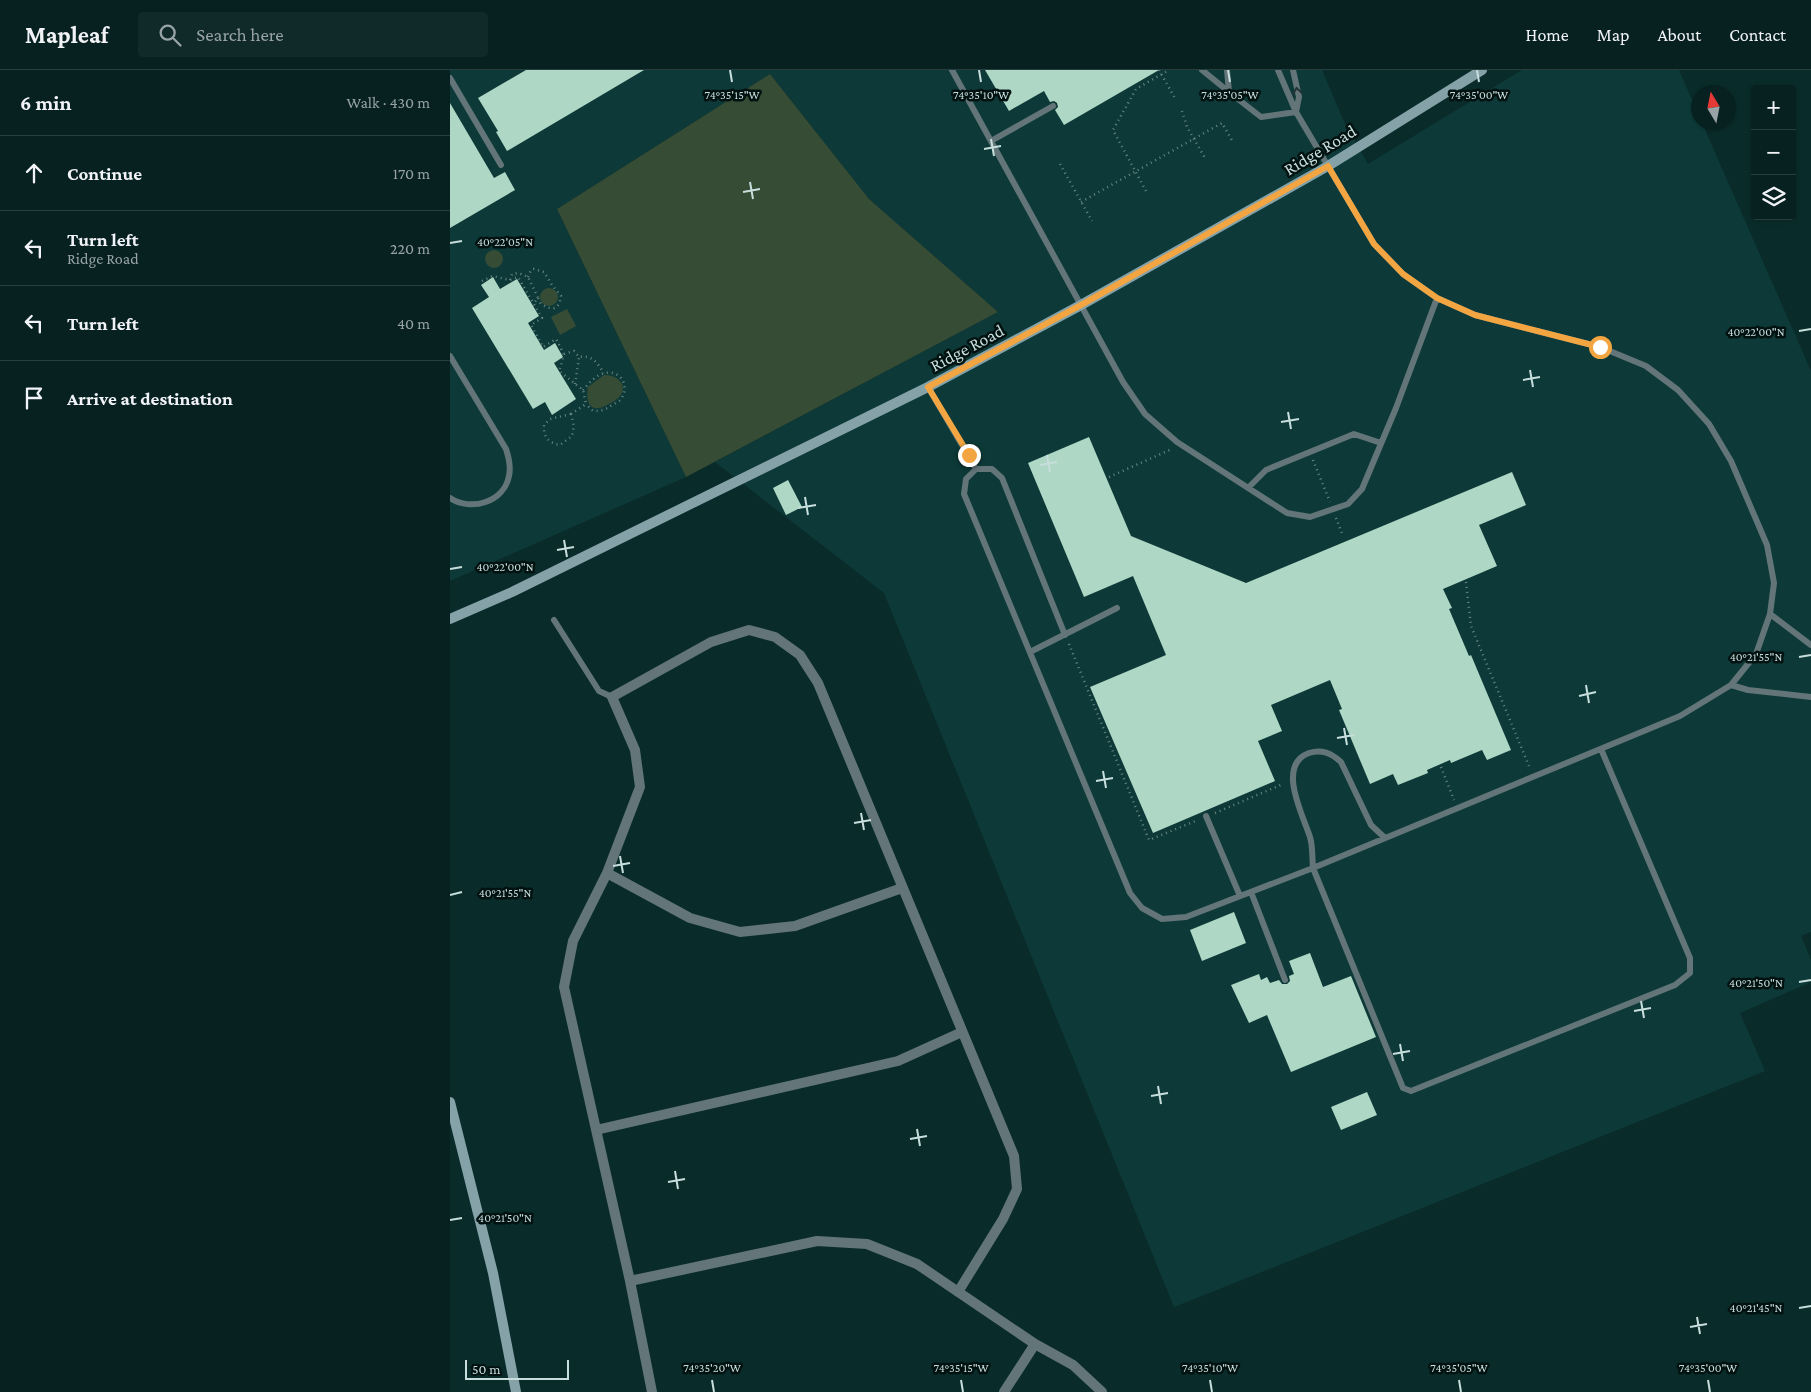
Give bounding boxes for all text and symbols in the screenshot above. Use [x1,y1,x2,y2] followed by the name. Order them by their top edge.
[138,12,488,57] search box
[25,21,108,48] text: Mapleaf
[156,21,184,49] icon: search
[196,24,284,45] text: Search here
[1526,25,1569,45] text: Home
[1597,25,1629,45] text: Map
[1657,25,1701,45] text: About
[1729,25,1786,45] text: Contact
[1691,85,1736,130] north arrow
[1751,85,1796,220] map controls
[1751,85,1796,130] button: +
[1293,87,1303,96] one-way arrow
[705,88,759,102] text: 74°35'15"W
[953,88,1009,102] text: 74°35'10"W
[1201,88,1259,102] text: 74°35'05"W
[1450,88,1508,102] text: 74°35'00"W
[20,91,71,115] text: 6 min
[346,94,430,111] text: Walk · 430 m
[1280,120,1360,179] street label: Ridge Road
[1751,130,1796,175] button: −
[20,159,48,187] icon: ahead
[67,163,142,184] text: Continue
[393,165,430,182] text: 170 m
[1751,175,1796,220] button: layers
[67,229,139,250] text: Turn left
[20,234,48,262] icon: left
[477,235,533,249] text: 40°22'05"N
[390,240,430,257] text: 220 m
[67,250,139,267] text: Ridge Road
[20,309,48,337] icon: left
[67,313,139,334] text: Turn left
[397,315,430,332] text: 40 m
[927,320,1008,376] street label: Ridge Road
[1727,325,1785,339] text: 40°22'00"N
[1589,336,1612,359] route start
[20,384,48,412] icon: arrive
[67,388,233,409] text: Arrive at destination
[958,444,981,467] route end
[476,560,534,574] text: 40°22'00"N
[1730,650,1782,664] text: 40°21'55"N
[479,886,531,900] text: 40°21'55"N
[1729,976,1783,990] text: 40°21'50"N
[478,1211,532,1225] text: 40°21'50"N
[1730,1301,1783,1315] text: 40°21'45"N
[465,1357,569,1380] scale bar
[472,1361,500,1377] text: 50 m
[683,1361,741,1375] text: 74°35'20"W
[934,1361,988,1375] text: 74°35'15"W
[1182,1361,1238,1375] text: 74°35'10"W
[1430,1361,1488,1375] text: 74°35'05"W
[1679,1361,1737,1375] text: 74°35'00"W

